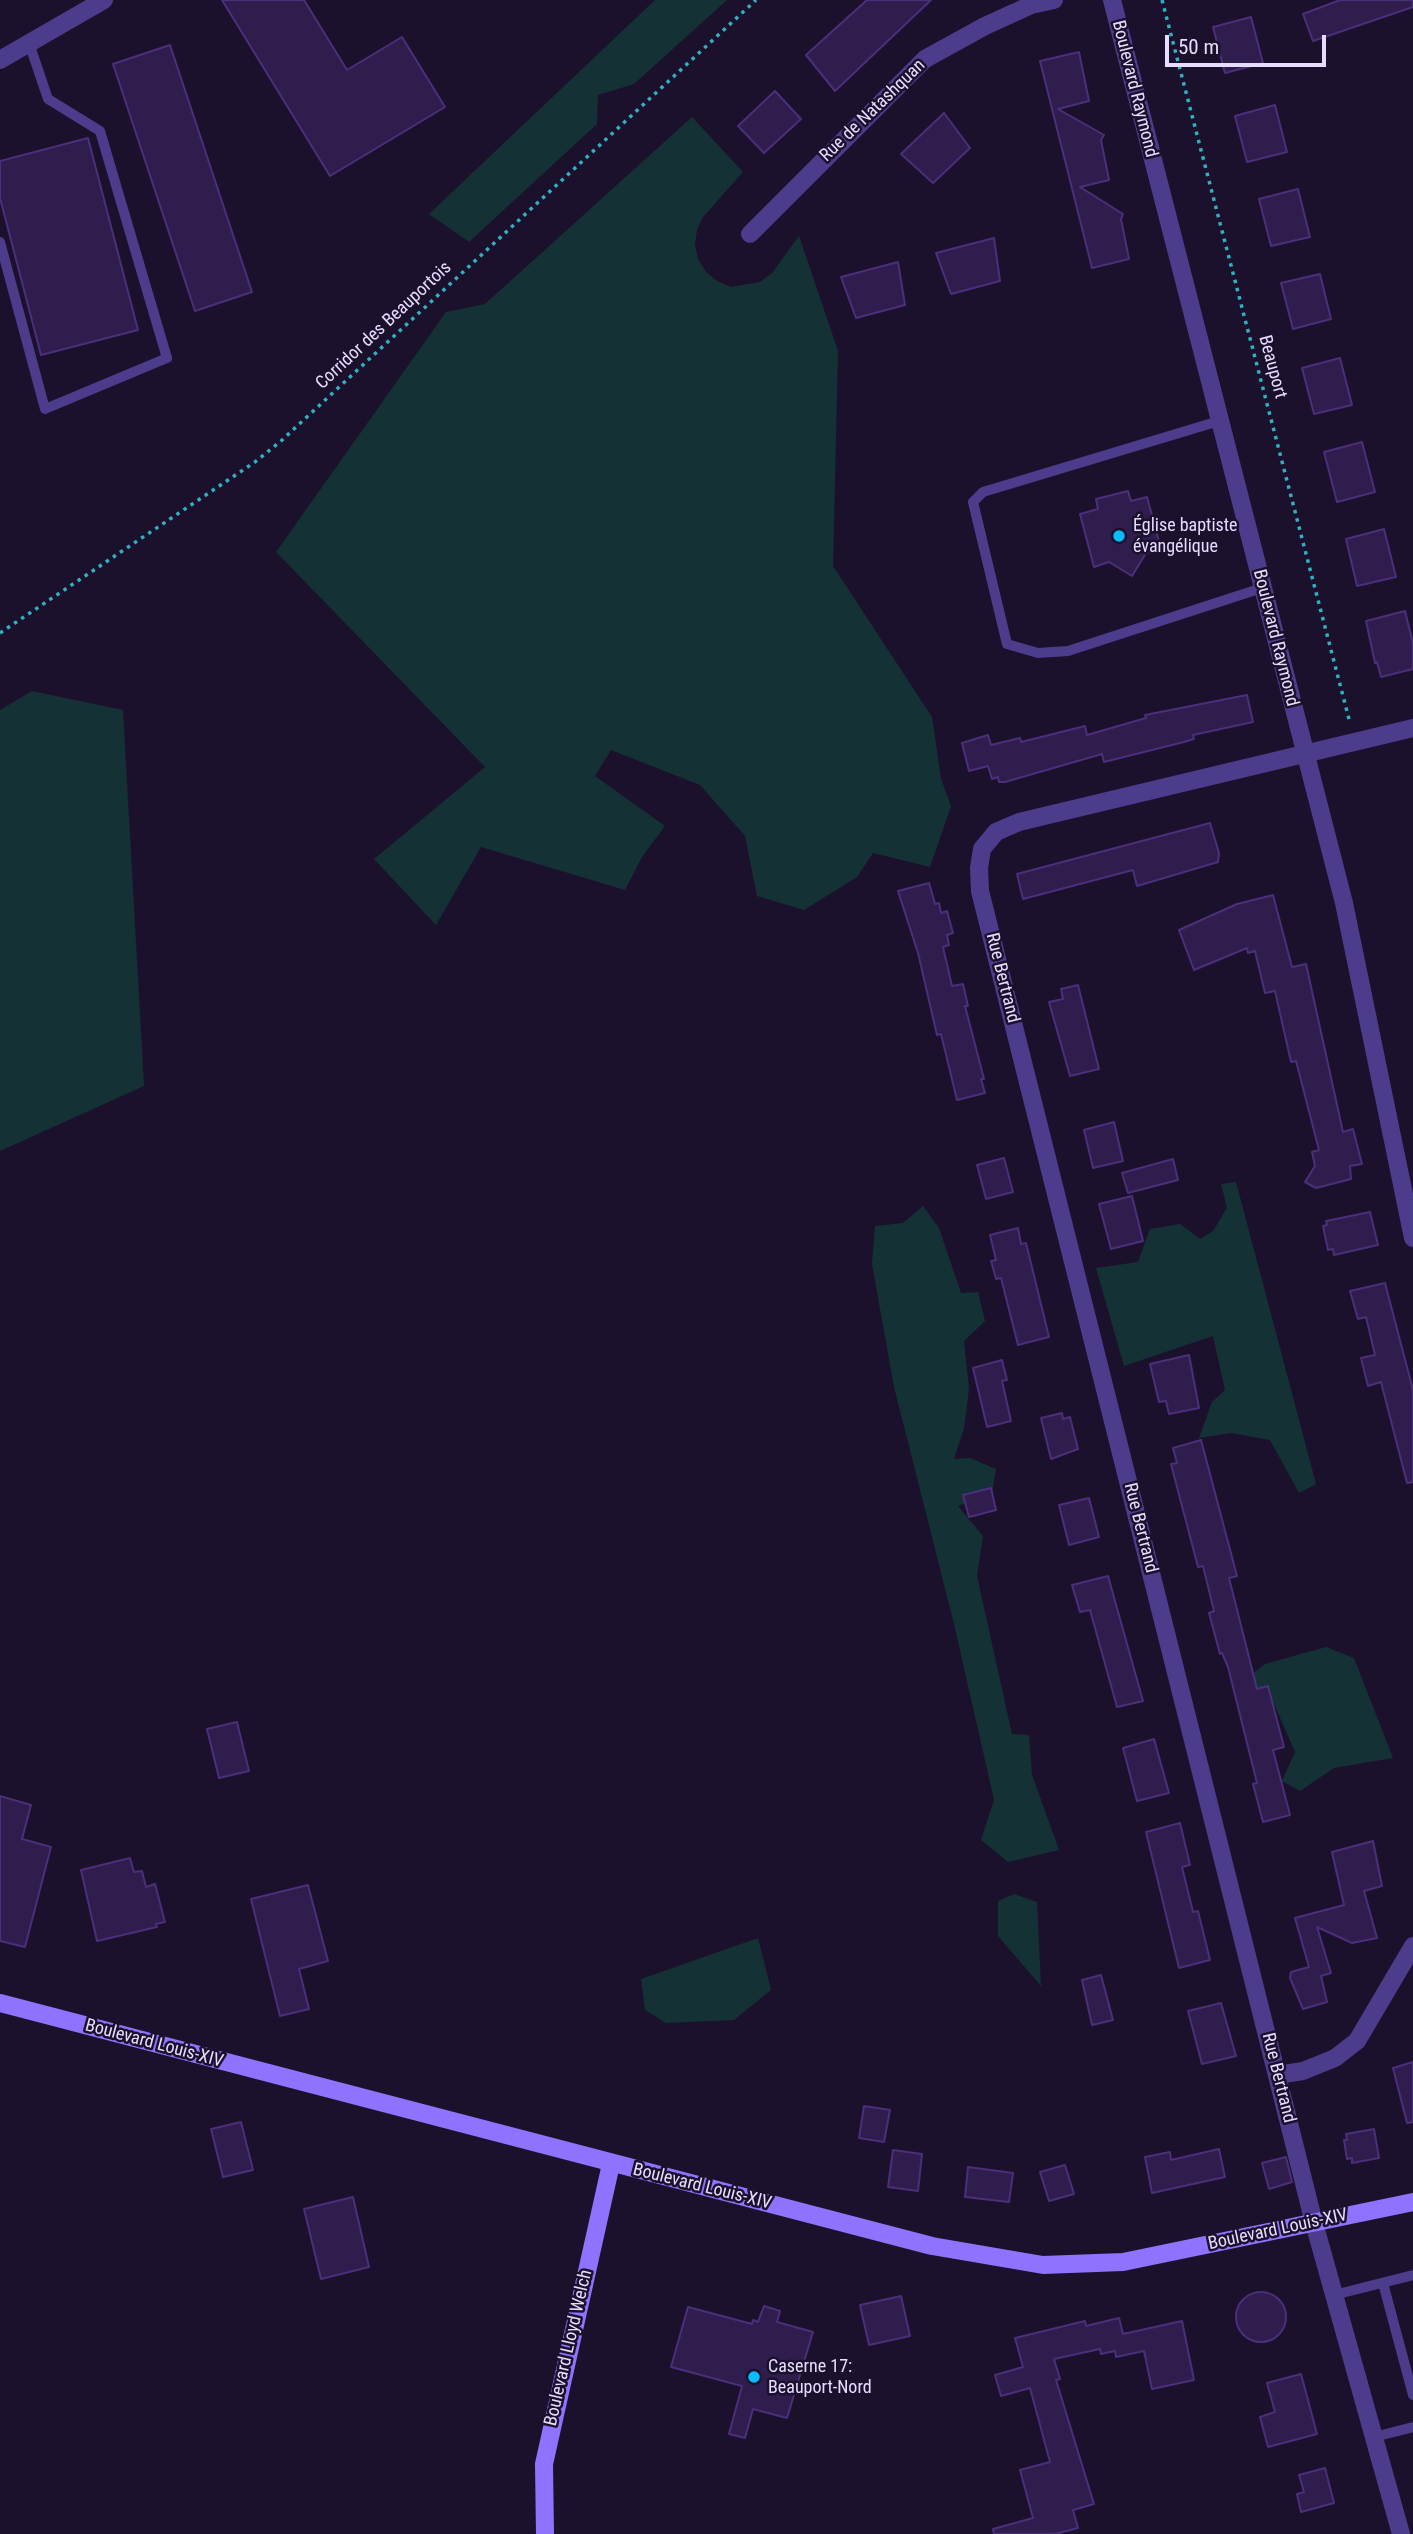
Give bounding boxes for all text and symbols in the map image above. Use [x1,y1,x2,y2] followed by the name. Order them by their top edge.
[1107,18,1161,160] street label: Boulevard Raymond
[1168,21,1329,65] scale bar
[1178,35,1219,59] text: 50 m
[816,55,930,167] street label: Rue de Natashquan
[312,258,456,394] street label: Corridor des Beauportois
[1253,333,1291,401] street label: Beauport
[1133,515,1238,558] place label: Église baptiste évangélique
[1111,528,1127,544] marker: Église baptiste évangélique
[1248,567,1302,709] street label: Boulevard Raymond
[980,931,1024,1025] street label: Rue Bertrand
[1118,1481,1162,1575] street label: Rue Bertrand
[83,2015,225,2073] street label: Boulevard Louis-XIV
[1256,2031,1300,2125] street label: Rue Bertrand
[630,2159,774,2215] street label: Boulevard Louis-XIV
[1206,2205,1350,2255] street label: Boulevard Louis-XIV
[541,2268,597,2428] street label: Boulevard Lloyd Welch
[768,2356,872,2398] place label: Caserne 17: Beauport-Nord
[746,2369,762,2385] marker: Caserne 17: Beauport-Nord

